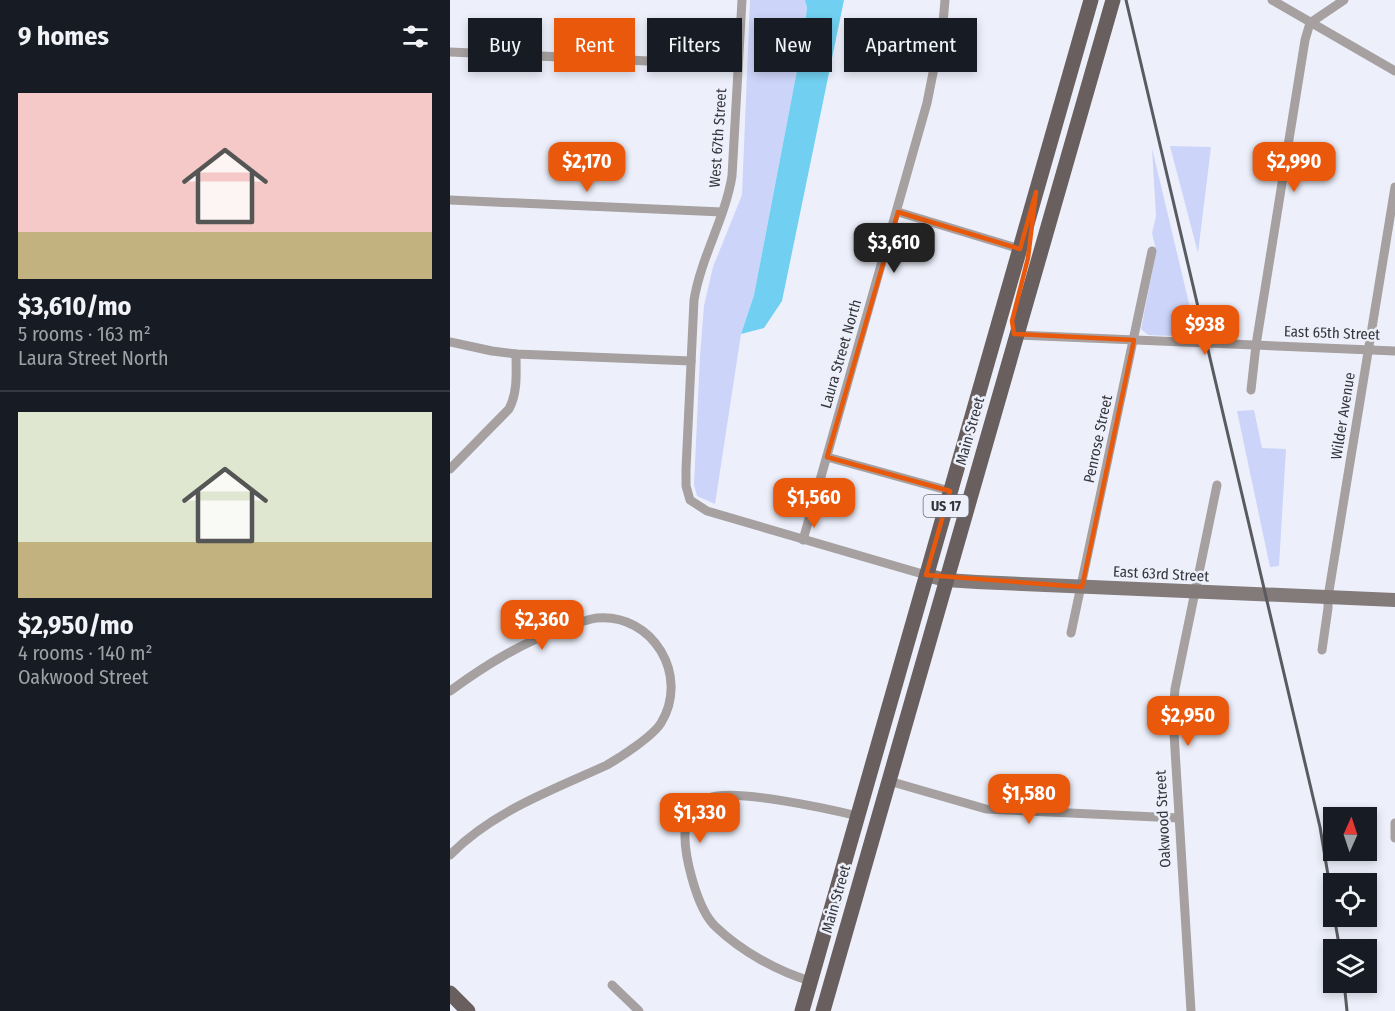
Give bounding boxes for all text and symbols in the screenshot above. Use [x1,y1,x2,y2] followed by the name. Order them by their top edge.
[468,18,542,72] chip: Buy
[554,18,635,72] chip: Rent
[647,18,742,72] chip: Filters
[754,18,832,72] chip: New
[844,18,977,72] chip: Apartment
[399,20,432,53] icon: filters
[18,21,109,52] text: 9 homes
[706,88,730,188] street label: West 67th Street
[171,132,279,240] icon: home
[538,142,636,193] pin: $2,170
[1245,142,1343,193] pin: $2,990
[562,149,612,173] text: $2,170
[1267,149,1321,173] text: $2,990
[845,223,943,274] pin: $3,610
[868,230,920,254] text: $3,610
[18,291,131,322] text: $3,610/mo
[817,297,865,411] street label: Laura Street North
[1169,305,1241,356] pin: $938
[1185,312,1225,336] text: $938
[18,322,151,346] text: 5 rooms · 163 m²
[1284,322,1381,344] street label: East 65th Street
[18,346,168,370] text: Laura Street North
[1327,371,1359,461] street label: Wilder Avenue
[1080,393,1116,485] street label: Penrose Street
[952,395,988,467] street label: Main Street
[171,451,279,559] icon: home
[765,478,863,529] pin: $1,560
[787,485,841,509] text: $1,560
[924,495,968,517] road number: US 17
[1112,562,1210,586] street label: East 63rd Street
[493,600,591,651] pin: $2,360
[515,607,569,631] text: $2,360
[18,610,134,641] text: $2,950/mo
[18,641,153,665] text: 4 rooms · 140 m²
[18,665,148,689] text: Oakwood Street
[1139,696,1237,747] pin: $2,950
[1161,703,1215,727] text: $2,950
[1151,770,1175,868] street label: Oakwood Street
[980,774,1078,825] pin: $1,580
[1002,781,1056,805] text: $1,580
[651,793,749,844] pin: $1,330
[674,800,726,824] text: $1,330
[1323,807,1377,861] north arrow
[1323,807,1377,993] map controls
[818,863,854,935] street label: Main Street
[1323,873,1377,927] button: locate
[1323,939,1377,993] button: layers

